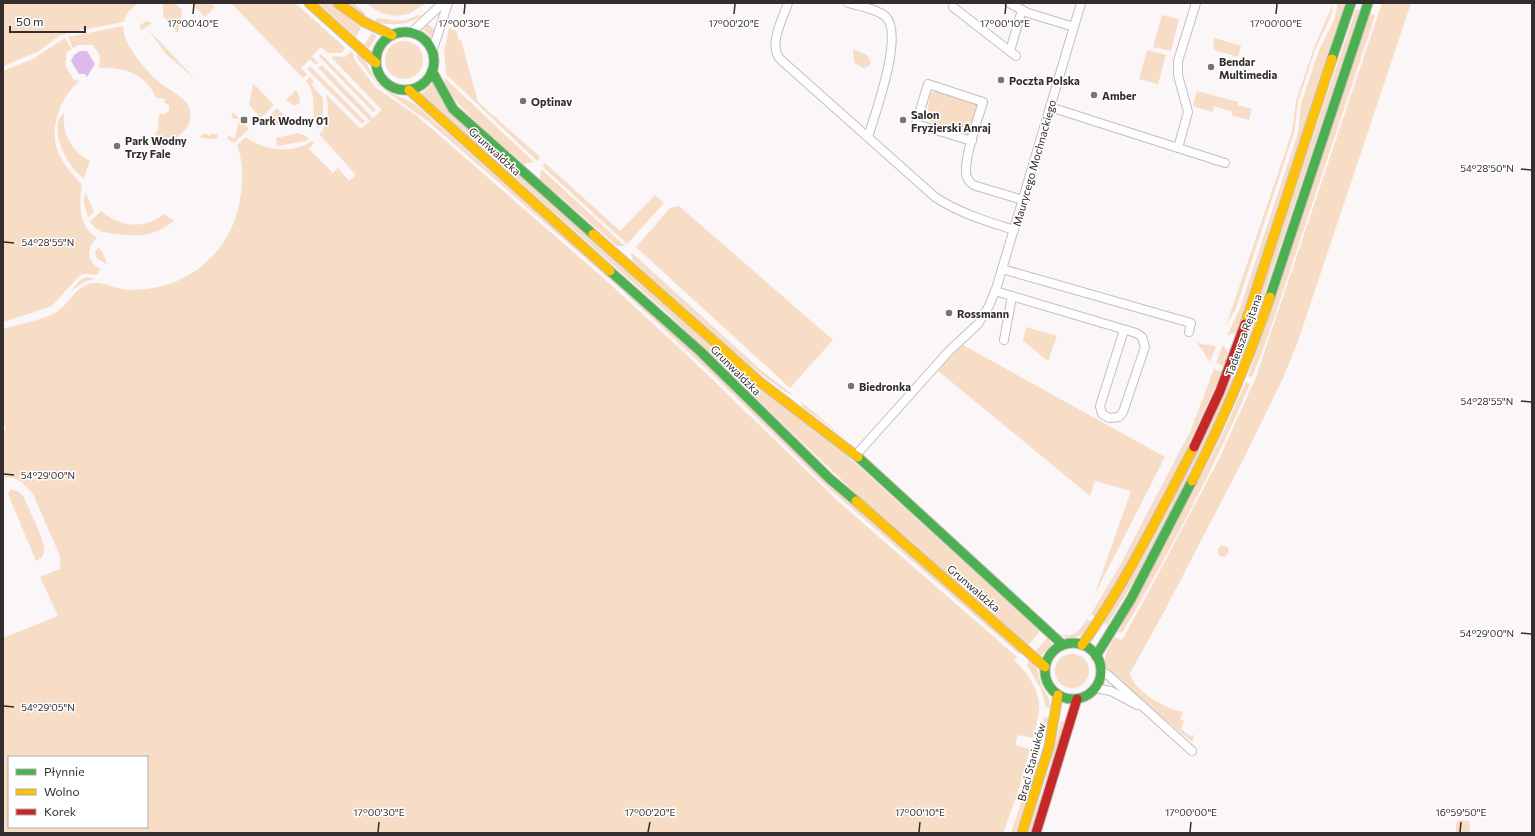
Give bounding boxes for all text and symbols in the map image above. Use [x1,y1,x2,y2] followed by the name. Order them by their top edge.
[10,8,85,34] scale bar
[16,14,44,28] text: 50 m
[167,17,219,29] text: 17°00'40"E
[438,17,490,29] text: 17°00'30"E
[708,17,760,29] text: 17°00'20"E
[980,17,1030,29] text: 17°00'10"E
[1250,17,1302,29] text: 17°00'00"E
[1219,55,1277,81] place label: Bendar Multimedia
[1206,62,1216,72] marker: Bendar Multimedia
[1009,74,1080,87] place label: Poczta Polska
[996,75,1006,85] marker: Poczta Polska
[1102,89,1137,102] place label: Amber
[1089,90,1099,100] marker: Amber
[531,95,572,108] place label: Optinav
[518,96,528,106] marker: Optinav
[1010,98,1058,228] street label: Maurycego Mochnackiego
[911,108,991,134] place label: Salon Fryzjerski Anraj
[252,114,328,127] place label: Park Wodny 01
[239,115,249,125] marker: Park Wodny 01
[898,115,908,125] marker: Salon Fryzjerski Anraj
[466,124,524,178] street label: Grunwaldzka
[125,134,187,160] place label: Park Wodny Trzy Fale
[112,141,122,151] marker: Park Wodny Trzy Fale
[1460,162,1514,174] text: 54°28'50"N
[22,236,74,248] text: 54°28'55"N
[1222,292,1264,378] street label: Tadeusza Rejtana
[957,307,1009,320] place label: Rossmann
[944,308,954,318] marker: Rossmann
[708,342,764,398] street label: Grunwaldzka
[859,380,911,393] place label: Biedronka
[846,381,856,391] marker: Biedronka
[1461,395,1513,407] text: 54°28'55"N
[21,469,75,481] text: 54°29'00"N
[945,562,1003,614] street label: Grunwaldzka
[1460,627,1514,639] text: 54°29'00"N
[21,701,75,713] text: 54°29'05"N
[1014,721,1048,802] street label: Braci Staniuków
[8,756,148,828] legend
[44,764,85,778] text: Płynnie
[44,784,80,798] text: Wolno
[44,804,77,818] text: Korek
[353,806,405,818] text: 17°00'30"E
[624,806,676,818] text: 17°00'20"E
[895,806,945,818] text: 17°00'10"E
[1165,806,1217,818] text: 17°00'00"E
[1436,806,1486,818] text: 16°59'50"E

